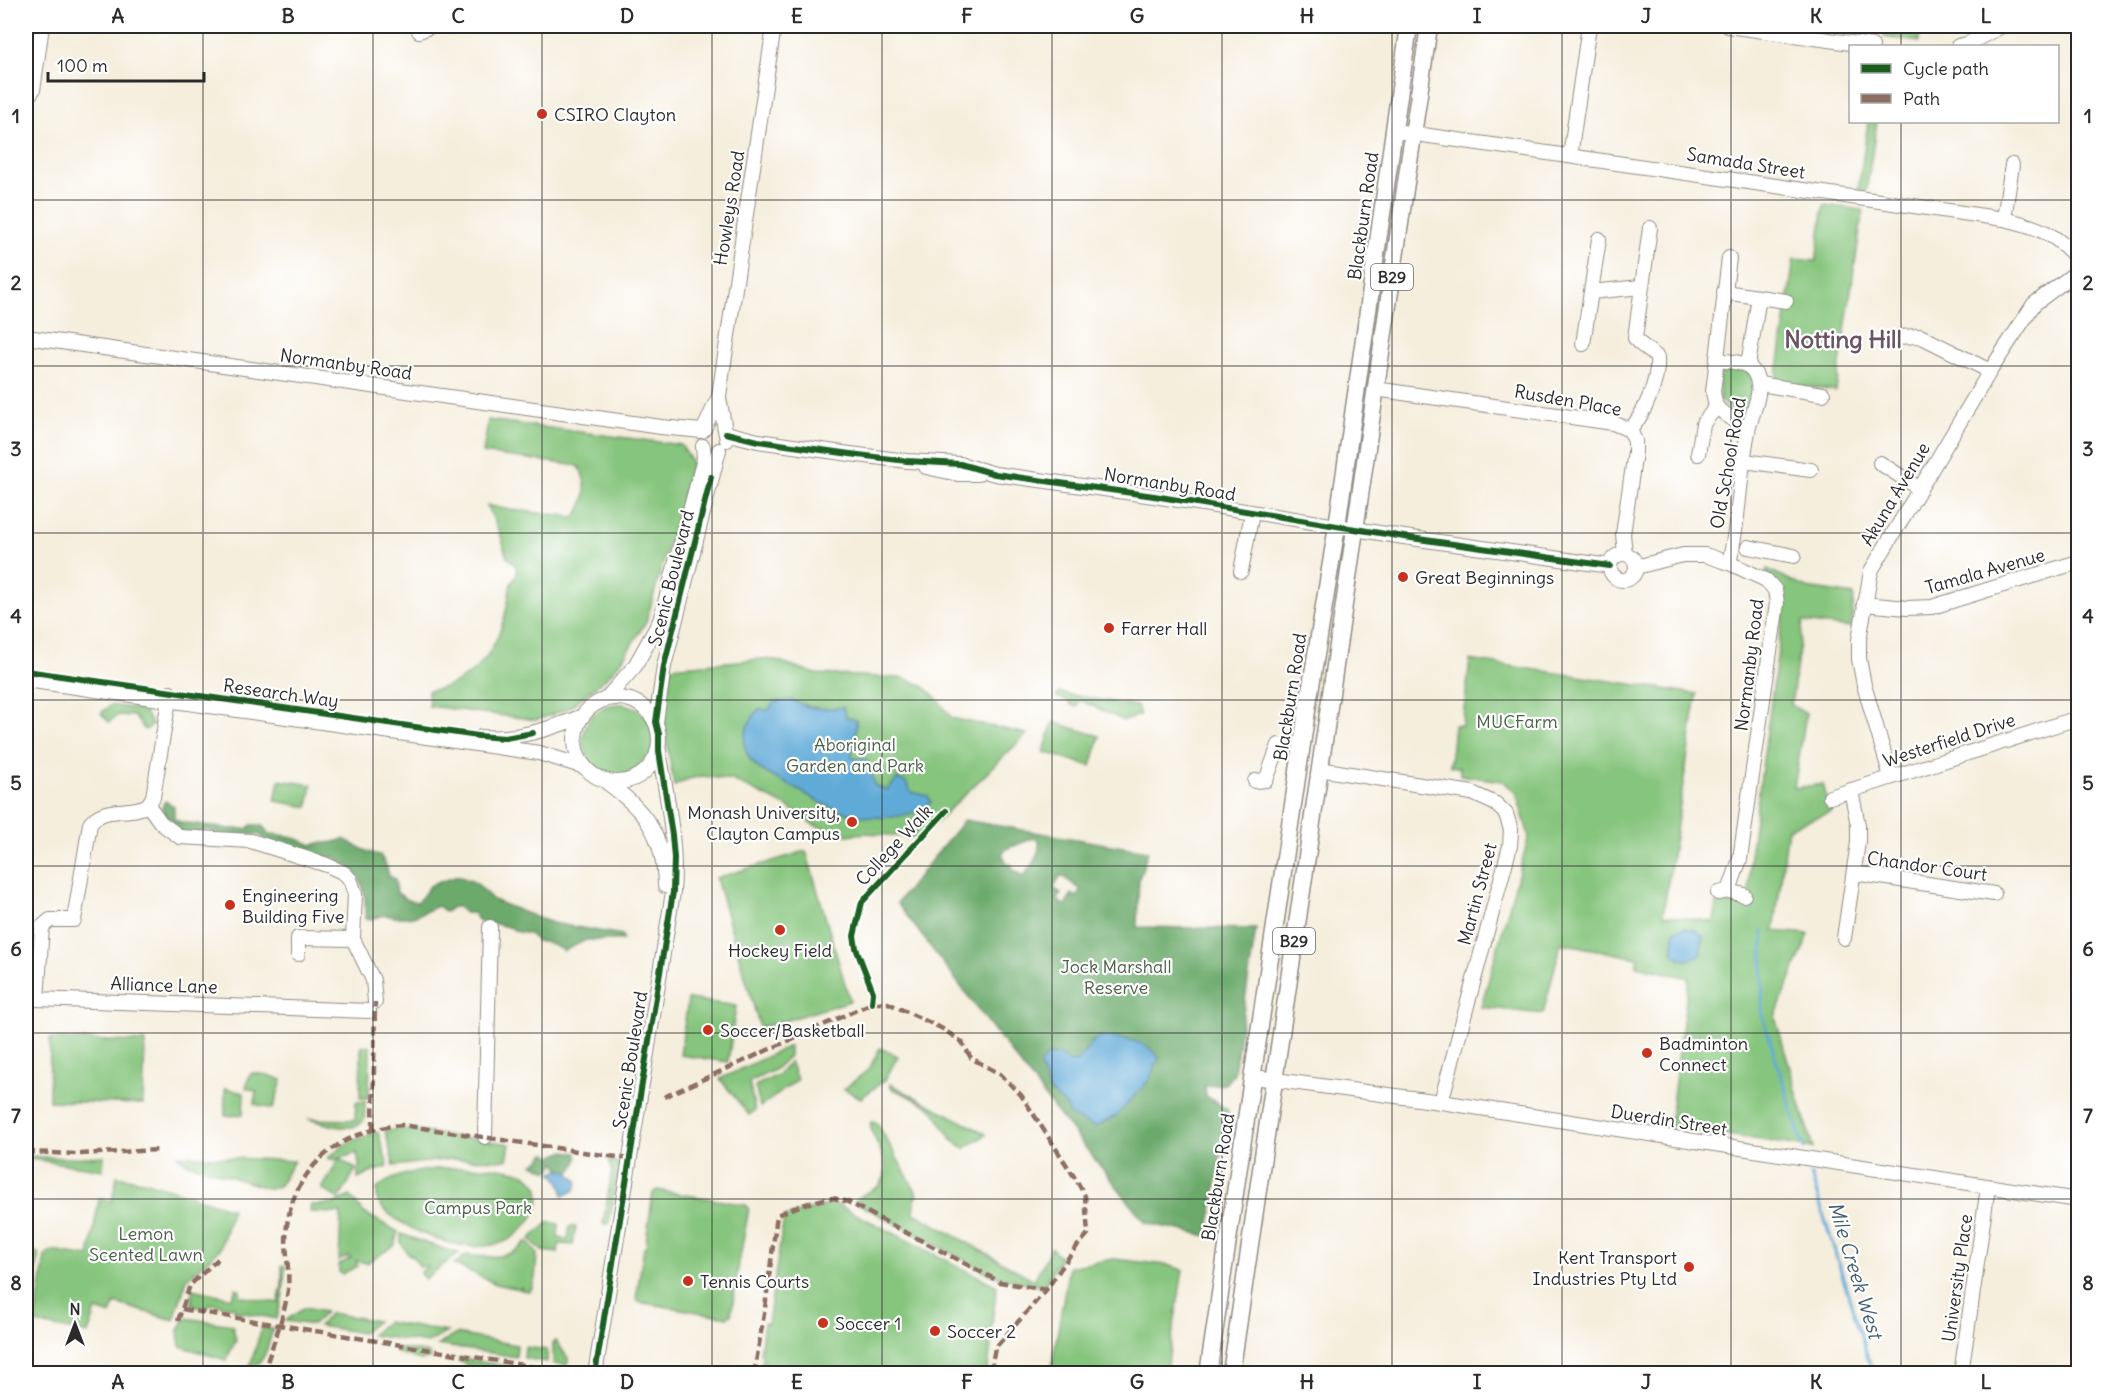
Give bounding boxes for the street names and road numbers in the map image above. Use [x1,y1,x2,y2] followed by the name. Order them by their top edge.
[1685,142,1807,184] street label: Samada Street
[709,149,749,267] street label: Howleys Road
[1343,150,1383,282] street label: Blackburn Road
[1371,264,1413,290] road number: B29
[279,343,414,385] street label: Normanby Road
[1513,379,1623,421] street label: Rusden Place
[1705,395,1751,531] street label: Old School Road
[1855,438,1935,550] street label: Akuna Avenue
[1103,462,1238,506] street label: Normanby Road
[643,507,699,648] street label: Scenic Boulevard
[1922,543,2048,599] street label: Tamala Avenue
[1729,597,1769,732] street label: Normanby Road
[1269,631,1312,763] street label: Blackburn Road
[222,674,340,712] street label: Research Way
[1880,708,2018,772] street label: Westerfield Drive
[851,800,937,890] street label: College Walk
[1452,840,1502,948] street label: Martin Street
[1866,846,1988,886] street label: Chandor Court
[1273,928,1315,954] road number: B29
[110,972,218,998] street label: Alliance Lane
[608,989,652,1131] street label: Scenic Boulevard
[1609,1099,1729,1141] street label: Duerdin Street
[1197,1111,1240,1243] street label: Blackburn Road
[1937,1213,1977,1343] street label: University Place

